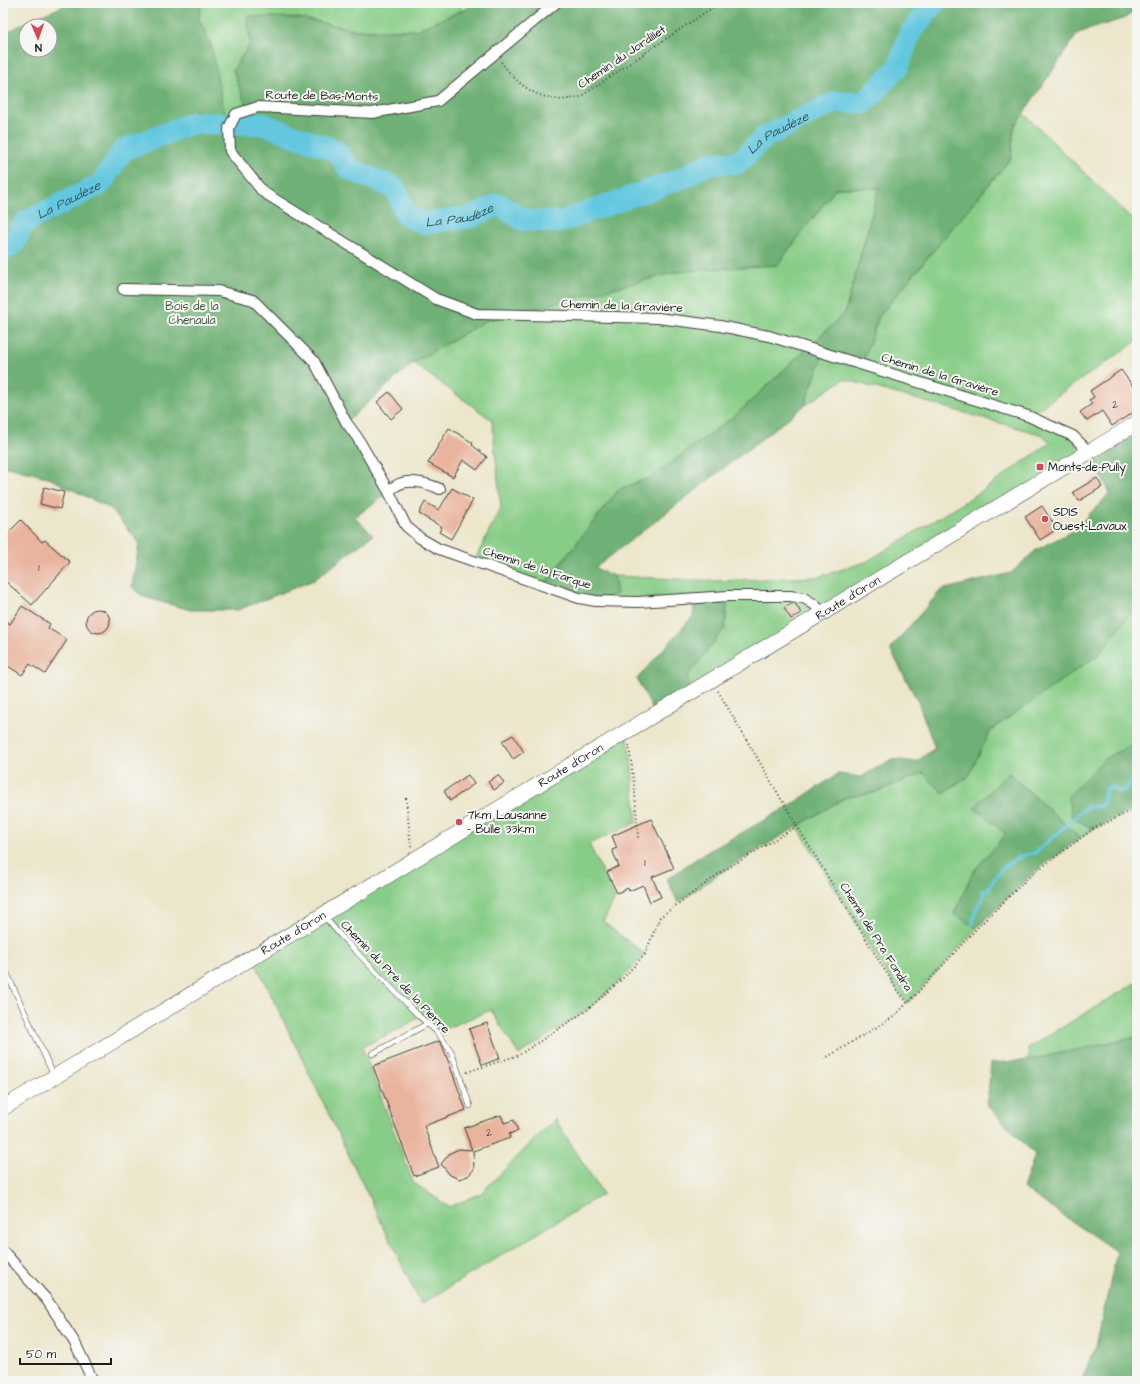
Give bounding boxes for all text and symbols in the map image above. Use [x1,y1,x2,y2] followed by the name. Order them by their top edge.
[18,18,58,58] north arrow
[575,21,669,93] street label: Chemin du Jordillet
[35,40,42,55] text: N
[265,87,379,105] street label: Route de Bas-Monts
[743,107,813,159] water label: La Paudèze
[34,176,105,224] water label: La Paudèze
[424,199,497,232] water label: La Paudèze
[561,295,684,317] street label: Chemin de la Gravière
[165,298,219,329] park label: Bois de la Chenaula
[879,349,1001,401] street label: Chemin de la Gravière
[1112,398,1118,412] house number: 2
[1048,459,1126,477] place label: Monts-de-Pully
[1035,462,1045,472] marker: Monts-de-Pully
[1053,504,1127,535] place label: SDIS Ouest-Lavaux
[1040,514,1050,524] marker: SDIS Ouest-Lavaux
[481,542,594,594] street label: Chemin de la Farque
[38,561,40,575] house number: 1
[812,571,884,624] street label: Route d'Oron
[535,739,606,791] street label: Route d'Oron
[467,807,548,838] place label: 7km Lausanne - Bulle 33km
[454,817,464,827] marker: 7km Lausanne - Bulle 33km
[644,856,646,870] house number: 1
[836,879,916,995] street label: Chemin de Pra Fondra
[257,907,329,959] street label: Route d'Oron
[336,917,454,1038] street label: Chemin du Pré de la Pierre
[486,1126,492,1140] house number: 2
[20,1340,111,1366] scale bar
[26,1346,57,1363] text: 50 m

